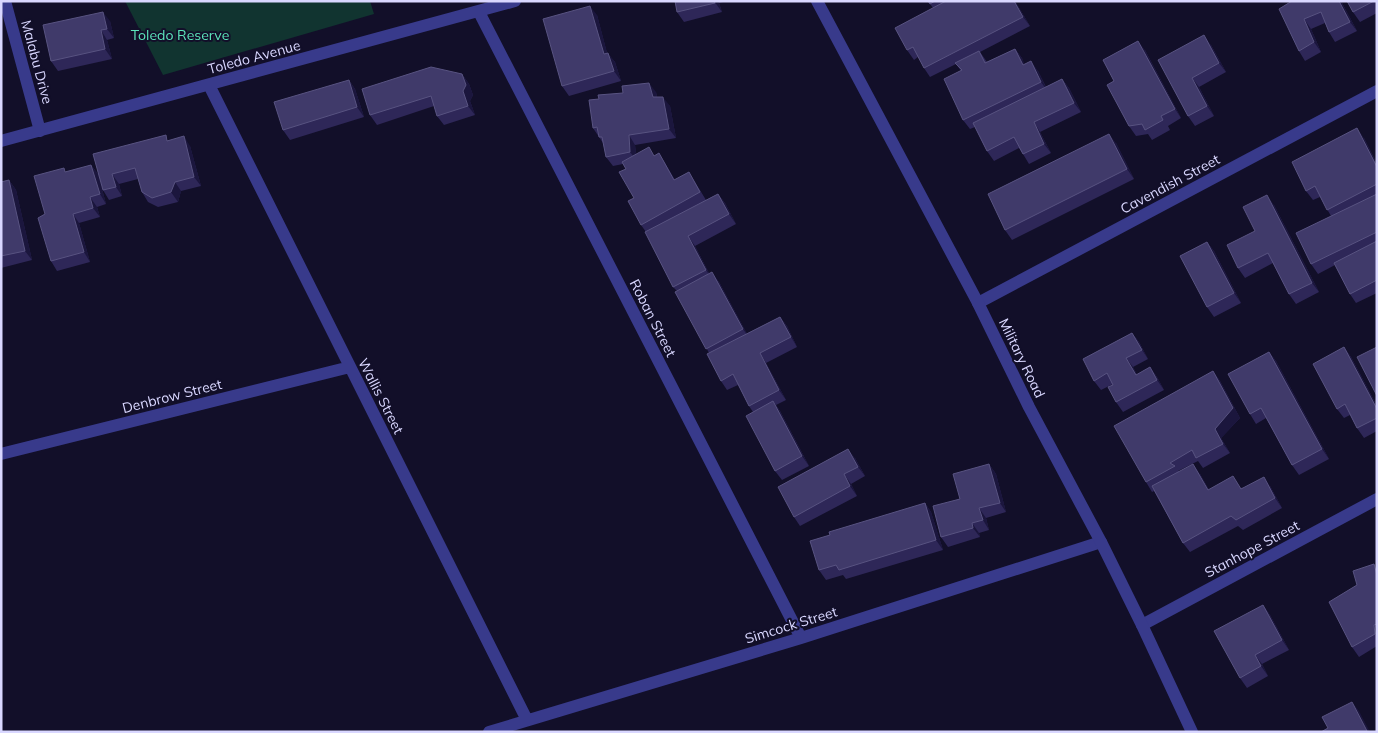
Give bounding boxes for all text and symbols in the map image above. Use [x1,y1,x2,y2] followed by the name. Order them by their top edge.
[17,18,57,106] street label: Malabu Drive
[131,26,229,44] park label: Toledo Reserve
[206,36,302,78] street label: Toledo Avenue
[1117,150,1223,218] street label: Cavendish Street
[626,276,680,360] street label: Roban Street
[995,315,1049,401] street label: Military Road
[354,355,408,437] street label: Wallis Street
[120,375,224,417] street label: Denbrow Street
[1202,516,1303,582] street label: Stanhope Street
[743,602,839,648] street label: Simcock Street

